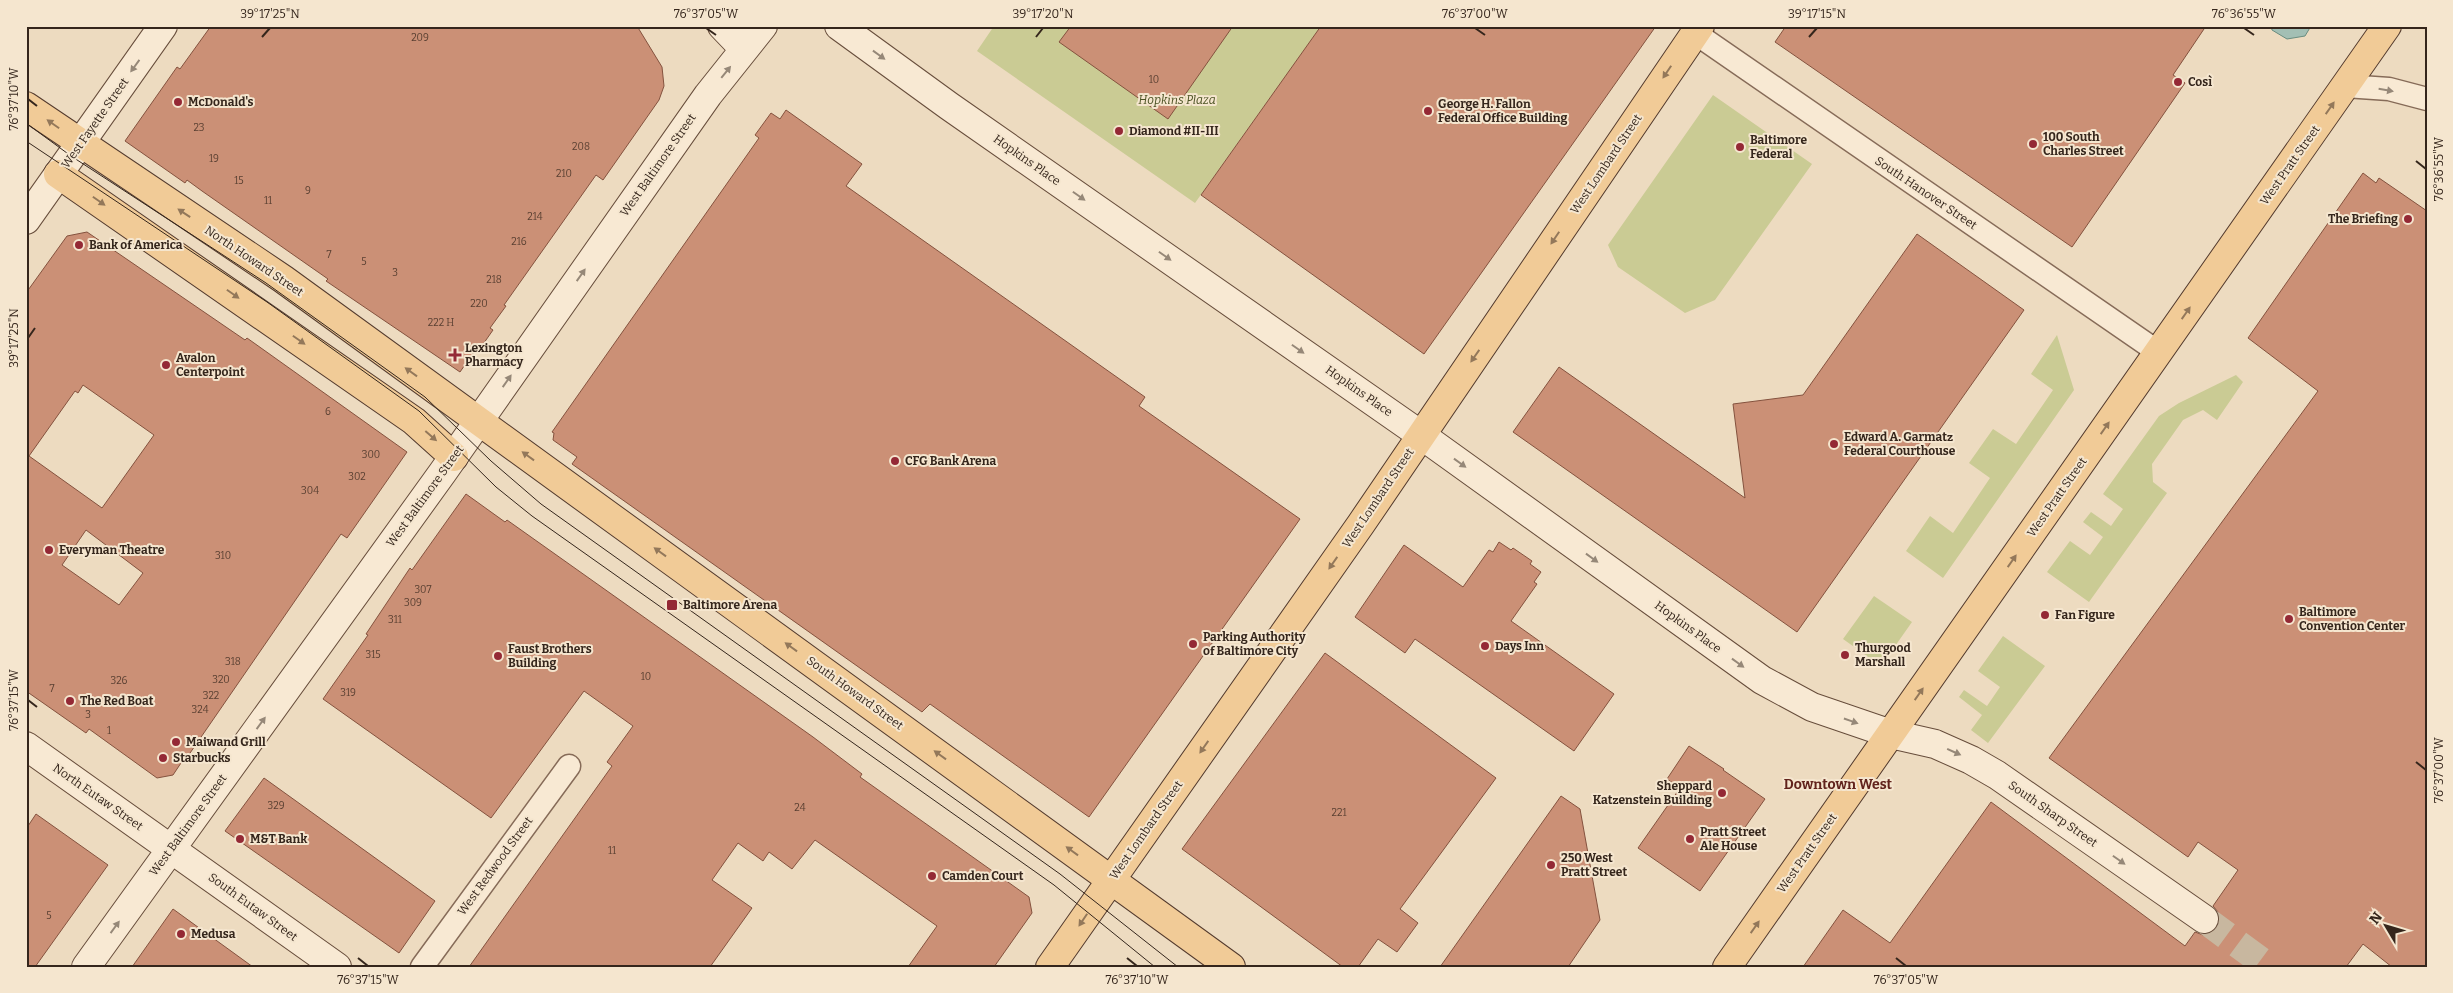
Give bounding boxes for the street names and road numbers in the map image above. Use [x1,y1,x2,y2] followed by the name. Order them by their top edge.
[59,75,132,171] street label: West Fayette Street
[617,110,699,219] street label: West Baltimore Street
[1567,111,1645,217] street label: West Lombard Street
[2257,122,2323,207] street label: West Pratt Street
[991,132,1063,188] street label: Hopkins Place
[1872,154,1980,233] street label: South Hanover Street
[202,223,307,300] street label: North Howard Street
[1323,363,1395,419] street label: Hopkins Place
[383,442,467,549] street label: West Baltimore Street
[1339,445,1417,551] street label: West Lombard Street
[2024,454,2090,539] street label: West Pratt Street
[1652,598,1724,656] street label: Hopkins Place
[804,653,906,733] street label: South Howard Street
[50,761,146,834] street label: North Eutaw Street
[146,771,230,878] street label: West Baltimore Street
[1107,777,1186,882] street label: West Lombard Street
[2006,778,2101,850] street label: South Sharp Street
[1774,810,1840,895] street label: West Pratt Street
[455,814,536,918] street label: West Redwood Street
[206,870,301,944] street label: South Eutaw Street

